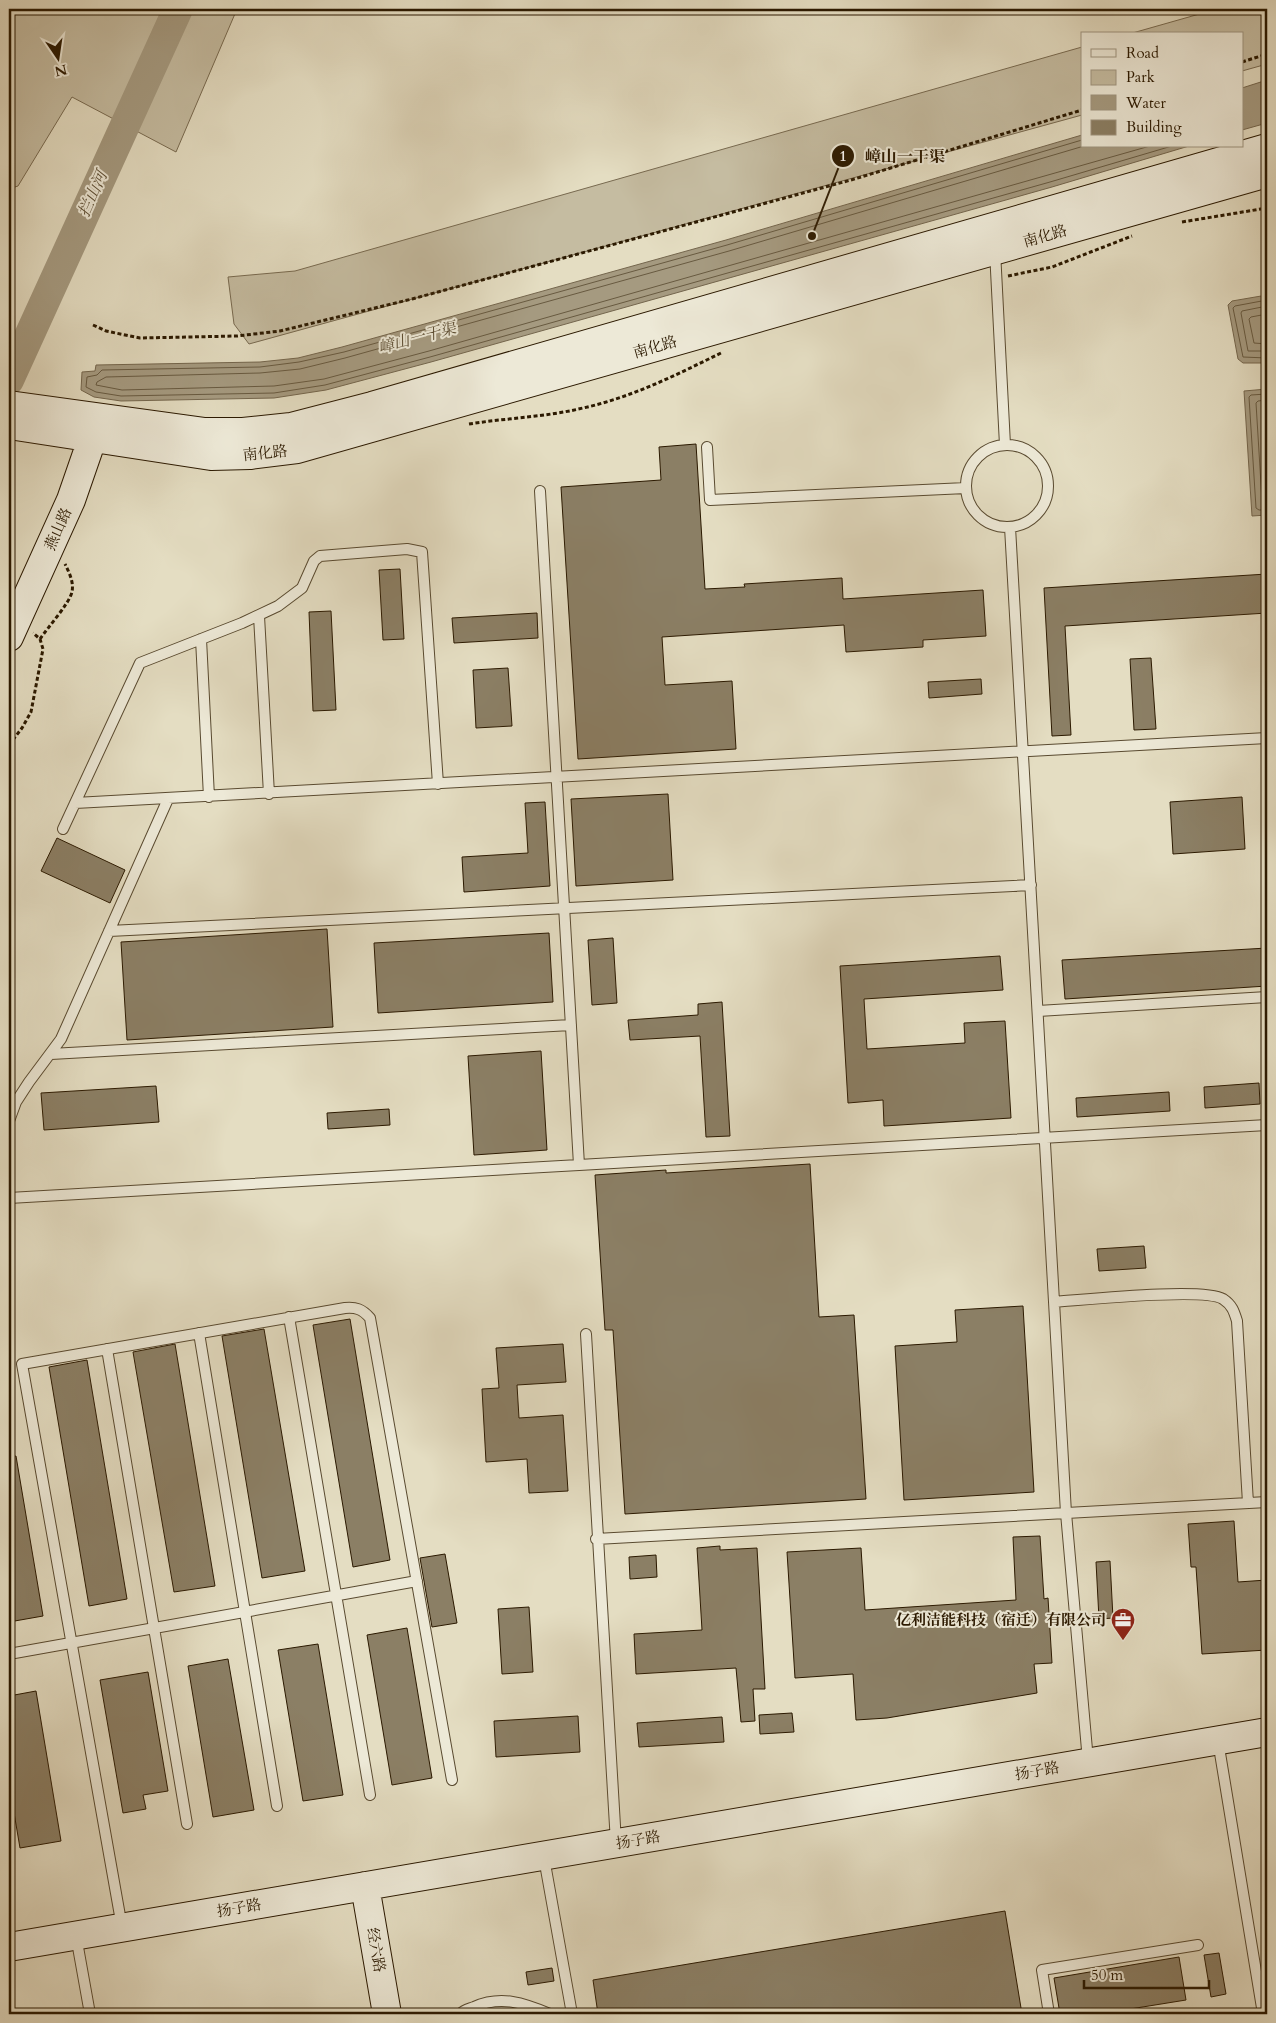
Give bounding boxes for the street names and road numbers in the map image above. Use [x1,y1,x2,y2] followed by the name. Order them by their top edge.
[1021,220,1069,252] street label: 南化路
[631,331,679,363] street label: 南化路
[242,441,288,465] street label: 南化路
[40,504,76,554] street label: 燕山路
[1013,1757,1061,1785] street label: 扬子路
[614,1826,662,1854] street label: 扬子路
[215,1894,263,1922] street label: 扬子路
[362,1926,390,1974] street label: 经六路

